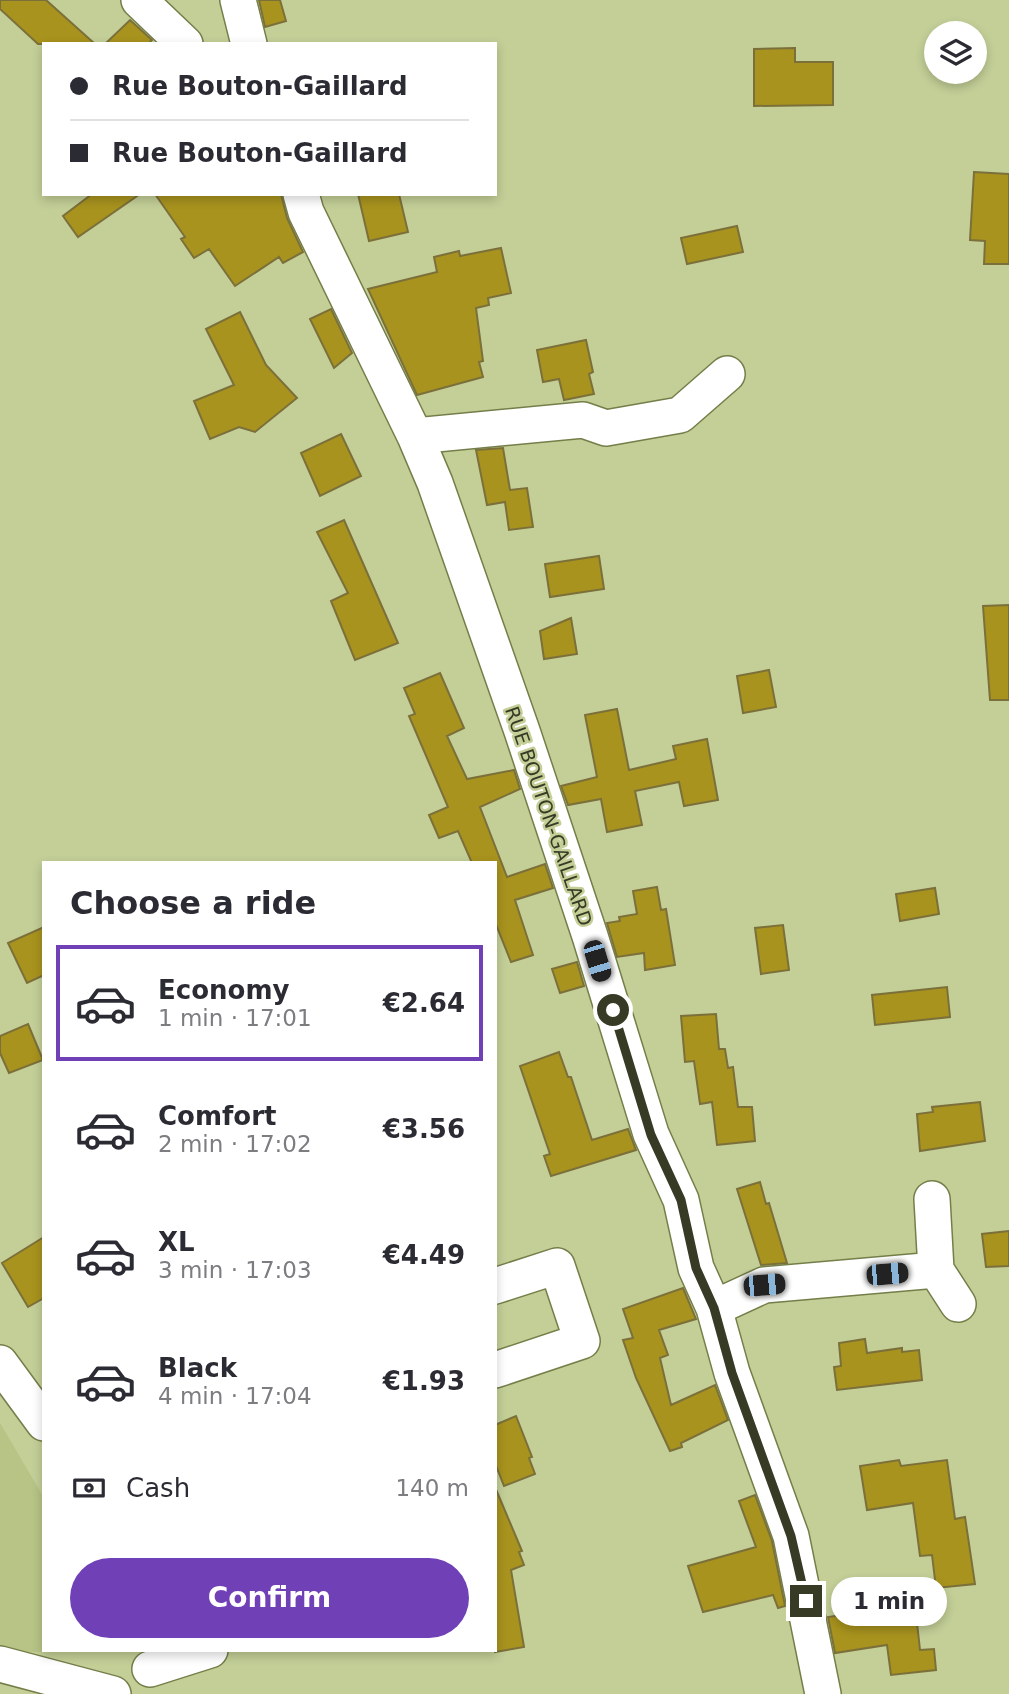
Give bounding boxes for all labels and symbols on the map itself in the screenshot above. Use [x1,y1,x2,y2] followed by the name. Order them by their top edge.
[501,703,597,929] street label: RUE BOUTON-GAILLARD
[581,938,614,984] car
[597,994,629,1026] route start
[866,1262,909,1286] car
[743,1273,786,1297] car
[830,1576,946,1626] callout: 1 min
[790,1585,822,1617] route end

